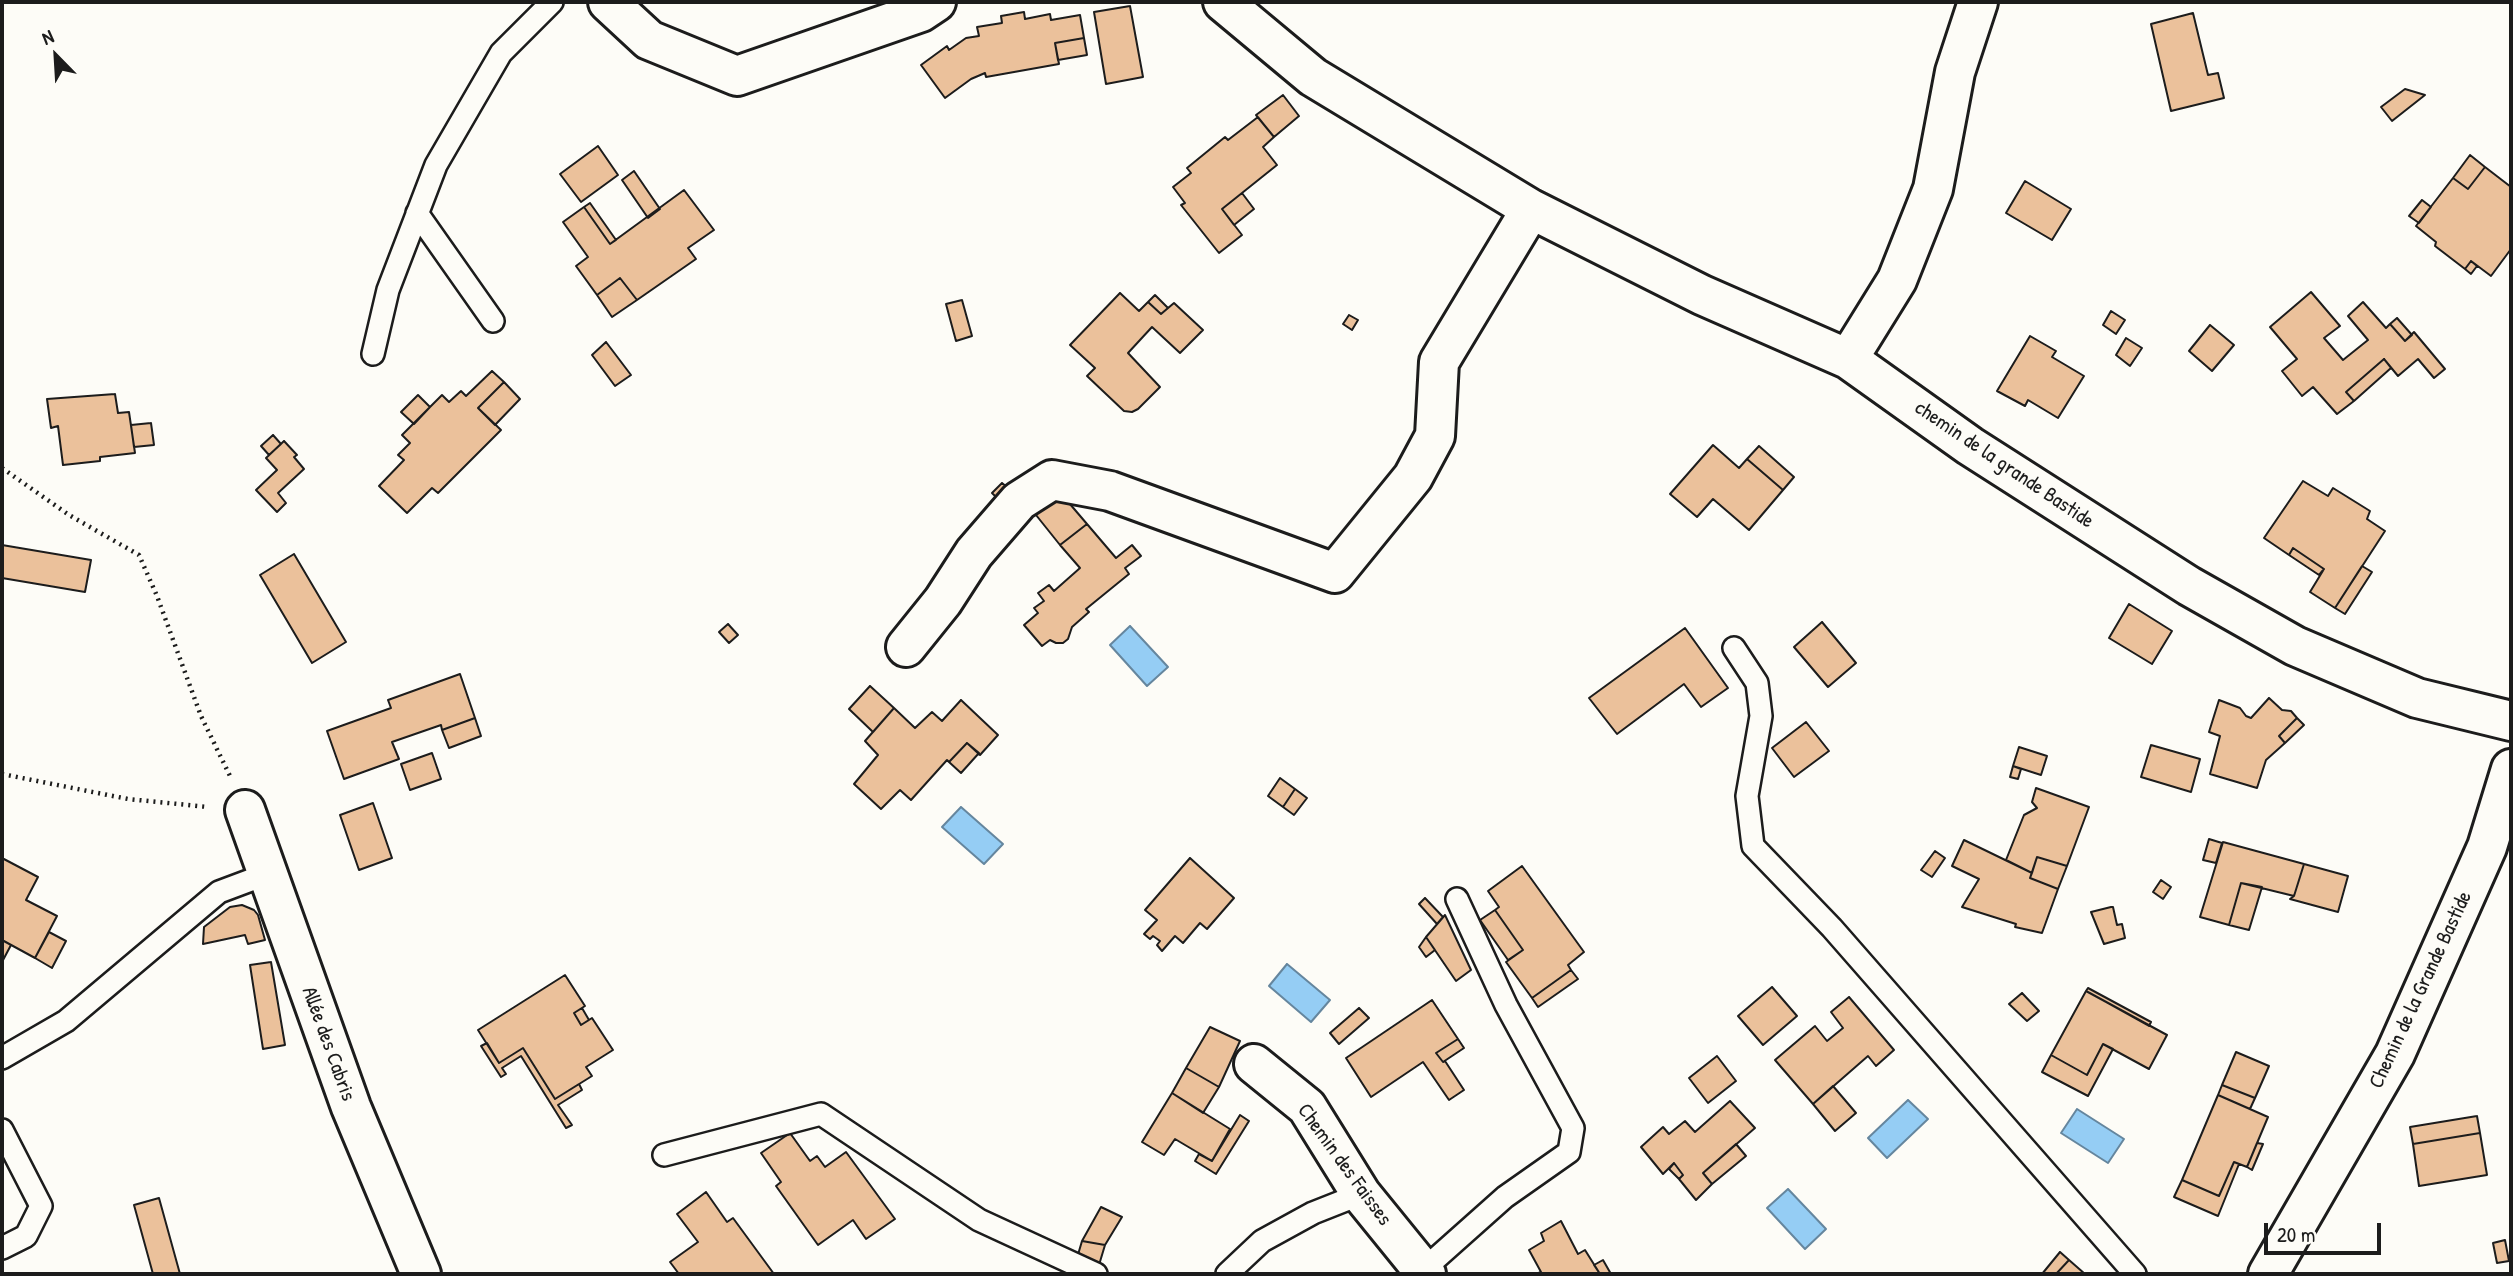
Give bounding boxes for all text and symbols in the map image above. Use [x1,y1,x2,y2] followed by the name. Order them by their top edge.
[21,21,91,91] north arrow
[38,23,57,51] text: N
[1910,396,2098,534] street label: chemin de la grande Bastide
[2364,887,2478,1093] street label: Chemin de la Grande Bastide
[296,984,360,1104] street label: Allée des Cabris
[1291,1099,1397,1231] street label: Chemin des Faisses
[2268,1210,2385,1254] scale bar
[2277,1220,2315,1249] text: 20 m

